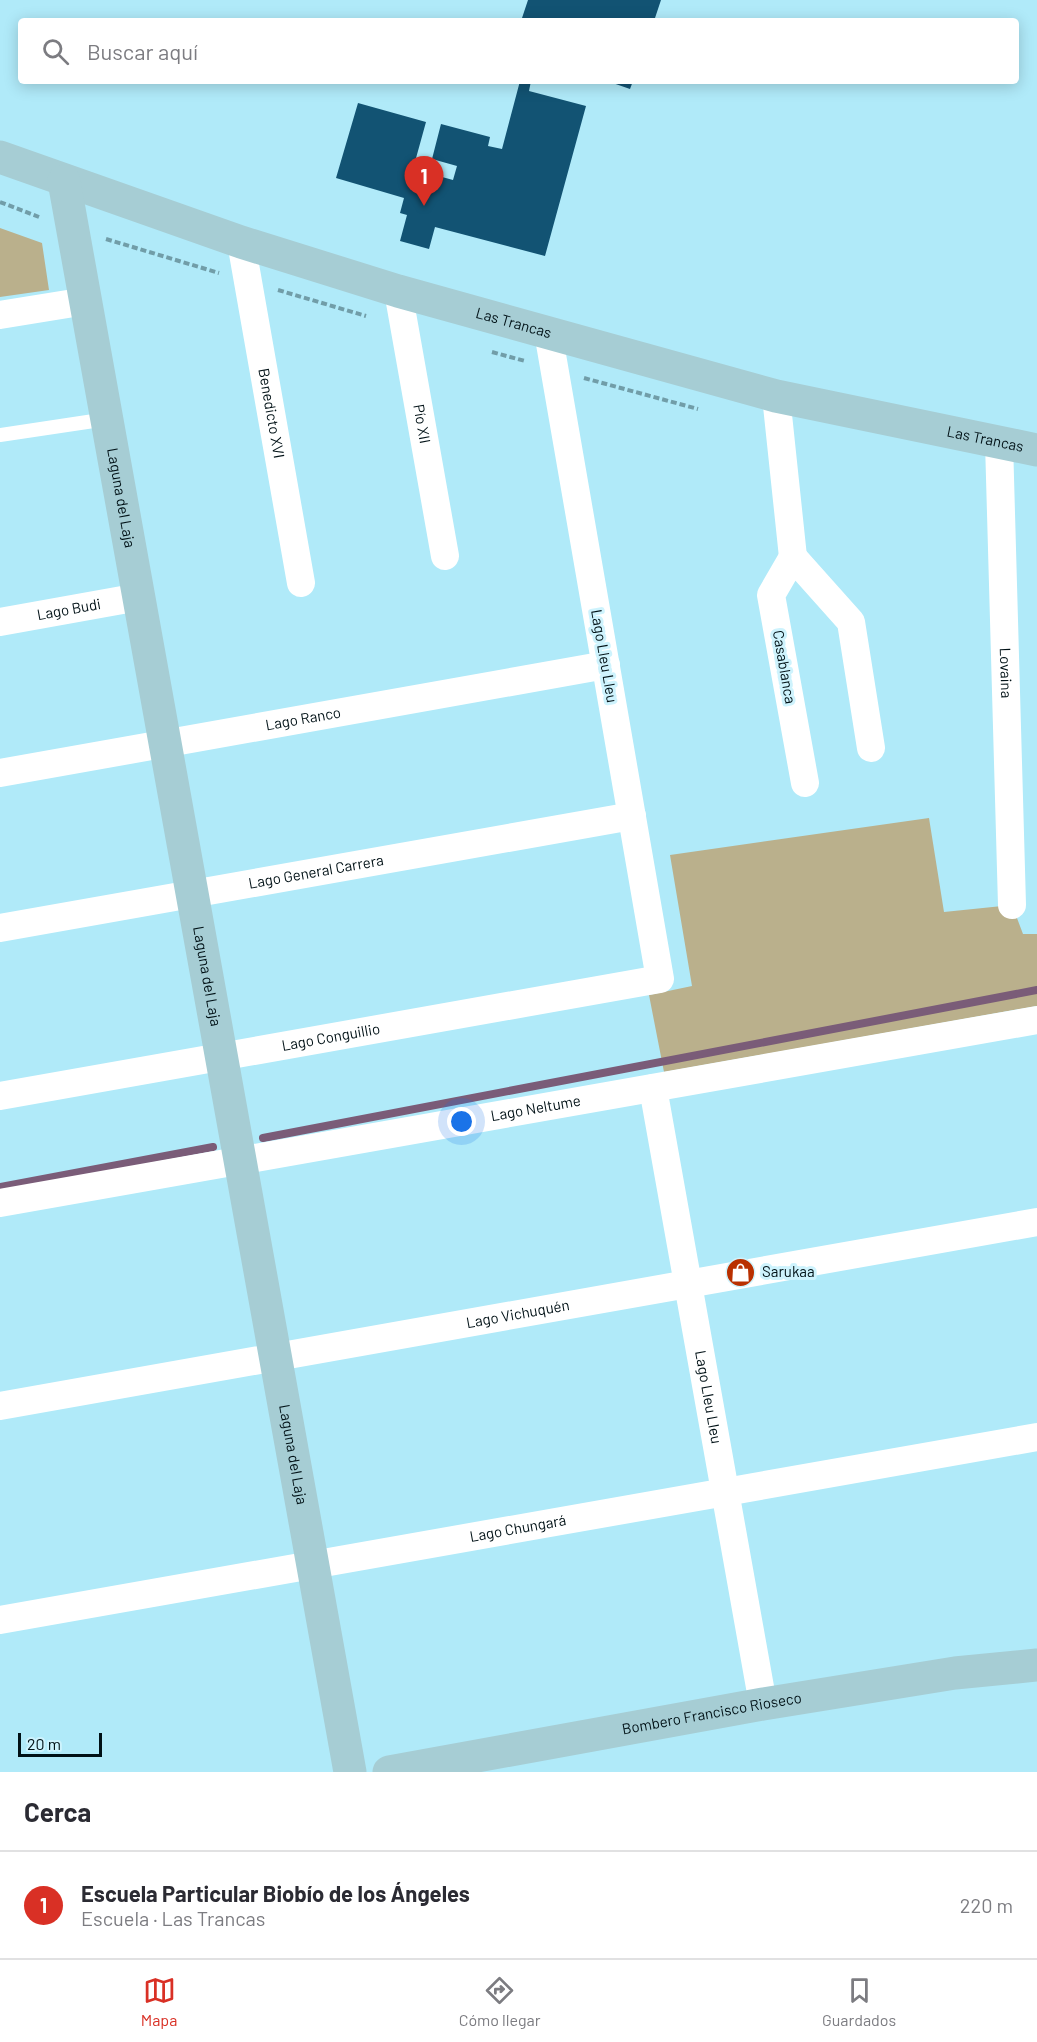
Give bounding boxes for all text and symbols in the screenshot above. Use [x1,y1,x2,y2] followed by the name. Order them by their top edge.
[18,18,1019,84] search box
[39,35,72,68] icon: search
[87,38,198,64] text: Buscar aquí
[404,156,444,206] pin: 1
[474,303,554,341] street label: Las Trancas
[255,367,289,460] street label: Benedicto XVI
[410,403,435,445] street label: Pío XII
[945,422,1025,455] street label: Las Trancas
[104,446,140,549] street label: Laguna del Laja
[35,594,102,623] street label: Lago Budi
[588,608,622,704] street label: Lago Lleu Lleu
[770,629,800,705] street label: Casablanca
[997,647,1016,698] street label: Lovaina
[264,702,342,734] street label: Lago Ranco
[247,850,385,892] street label: Lago General Carrera
[190,925,226,1028] street label: Laguna del Laja
[280,1019,381,1054] street label: Lago Conguillio
[489,1091,582,1124] street label: Lago Neltume
[447,1107,476,1136] your location
[725,1256,757,1288] shop icon: Sarukaa
[762,1262,815,1280] place label: Sarukaa
[465,1295,571,1331] street label: Lago Vichuquén
[692,1349,726,1445] street label: Lago Lleu Lleu
[276,1403,312,1506] street label: Laguna del Laja
[468,1510,567,1545] street label: Lago Chungará
[620,1688,803,1738] street label: Bombero Francisco Rioseco
[18,1730,102,1758] scale bar
[27,1734,61,1753] text: 20 m
[24,1796,91,1827] text: Cerca
[81,1880,470,1906] text: Escuela Particular Biobío de los Ángeles
[40,1893,47,1917] text: 1
[960,1893,1013,1917] text: 220 m
[81,1906,265,1930] text: Escuela · Las Trancas
[141,1974,177,2029] tab: Mapa
[459,1974,541,2029] tab: Cómo llegar
[822,1974,896,2029] tab: Guardados

